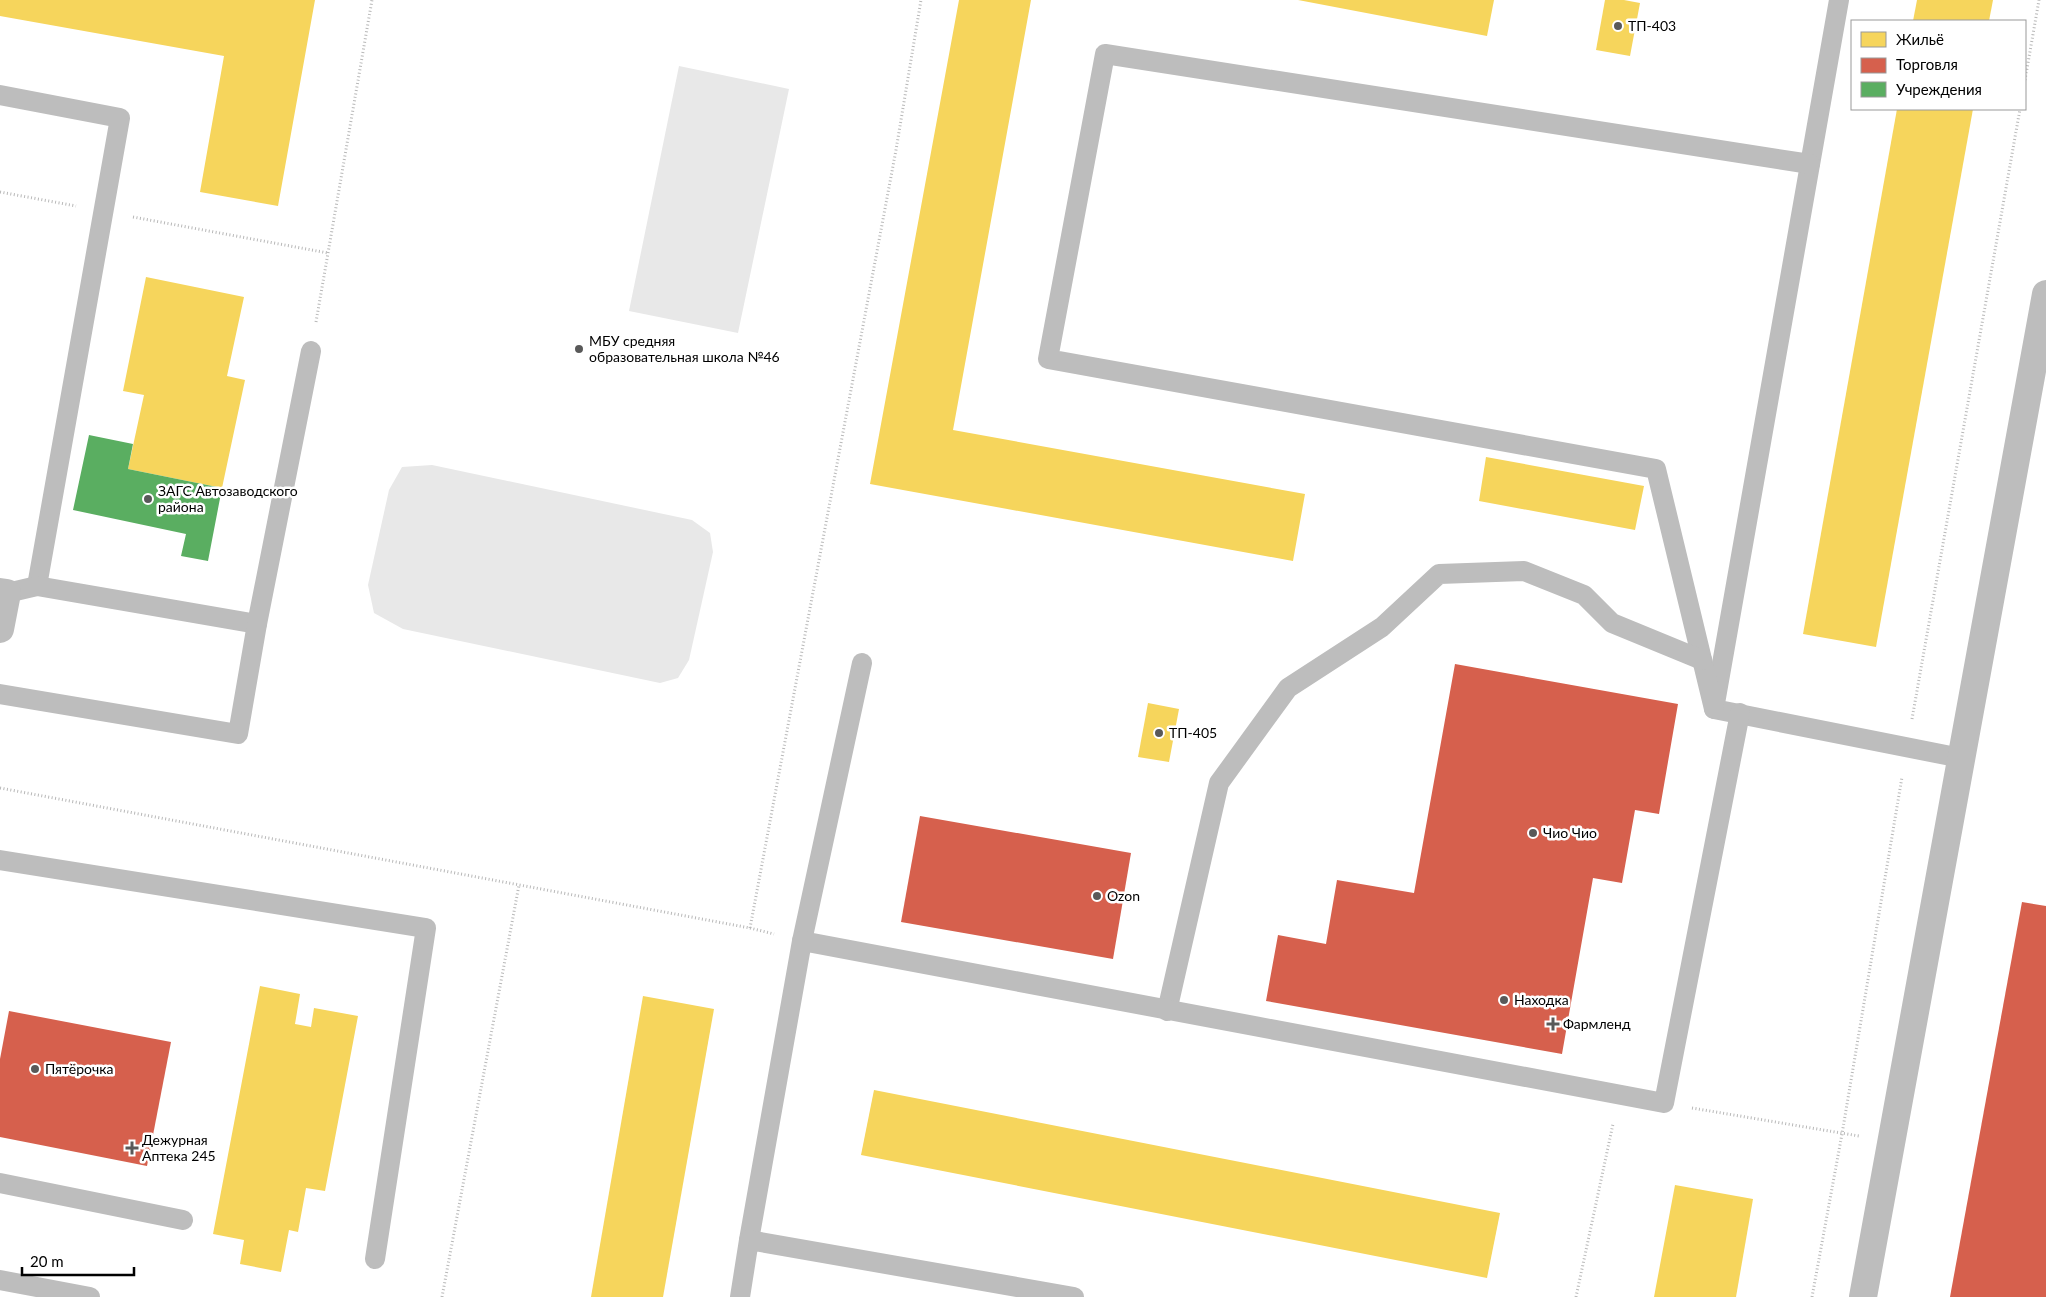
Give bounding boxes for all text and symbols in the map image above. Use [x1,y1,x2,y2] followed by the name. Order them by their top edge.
[1628,17,1676,34] place label: ТП-403
[1612,20,1624,32] marker: ТП-403
[1851,20,2026,110] legend
[1896,30,1944,48] text: Жильё
[1896,55,1958,73] text: Торговля
[1896,80,1982,98] text: Учреждения
[589,332,780,365] place label: МБУ средняя образовательная школа №46
[573,343,585,355] marker: МБУ средняя образовательная школа №46
[158,482,298,515] place label: ЗАГС Автозаводского района
[142,493,154,505] marker: ЗАГС Автозаводского района
[1169,724,1217,741] place label: ТП-405
[1153,727,1165,739] marker: ТП-405
[1543,824,1597,841] place label: Чио Чио
[1527,827,1539,839] marker: Чио Чио
[1107,887,1140,904] place label: Ozon
[1091,890,1103,902] marker: Ozon
[1514,991,1569,1008] place label: Находка
[1498,994,1510,1006] marker: Находка
[1563,1015,1631,1032] place label: Фармленд
[1547,1018,1559,1030] marker: Фармленд
[45,1060,113,1077] place label: Пятёрочка
[29,1063,41,1075] marker: Пятёрочка
[142,1131,216,1164] place label: Дежурная Аптека 245
[126,1142,138,1154] marker: Дежурная Аптека 245
[22,1244,135,1276] scale bar
[30,1252,64,1270] text: 20 m

